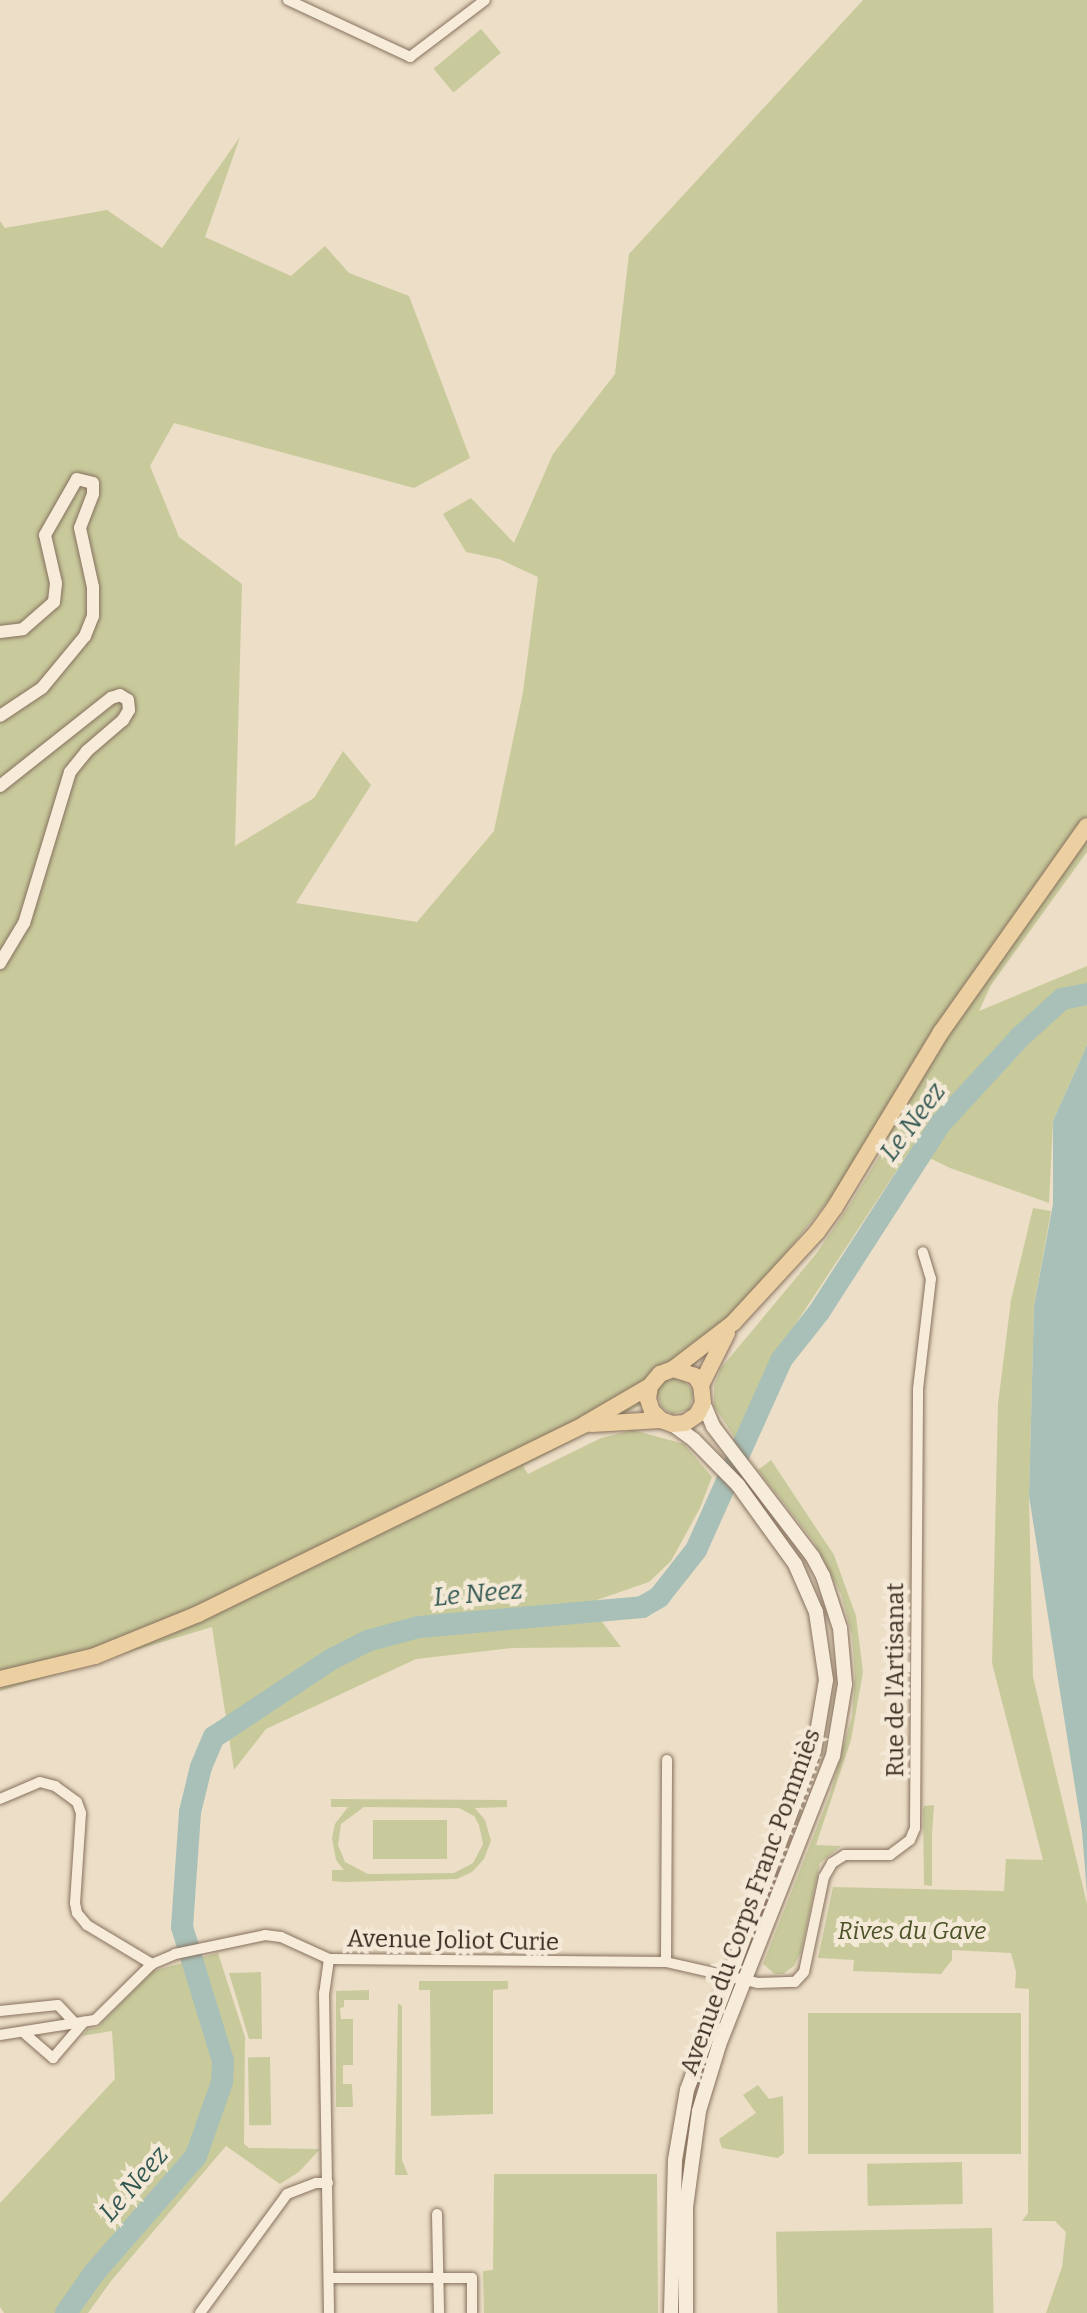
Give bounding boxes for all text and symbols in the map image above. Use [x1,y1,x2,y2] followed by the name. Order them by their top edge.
[874,1077,952,1167] water label: Le Neez
[432,1575,524,1613] water label: Le Neez
[882,1583,910,1777] street label: Rue de l'Artisanat
[675,1725,827,2079] street label: Avenue du Corps Franc Pommiès
[838,1918,986,1946] park label: Rives du Gave
[347,1925,559,1957] street label: Avenue Joliot Curie
[93,2140,175,2228] water label: Le Neez

